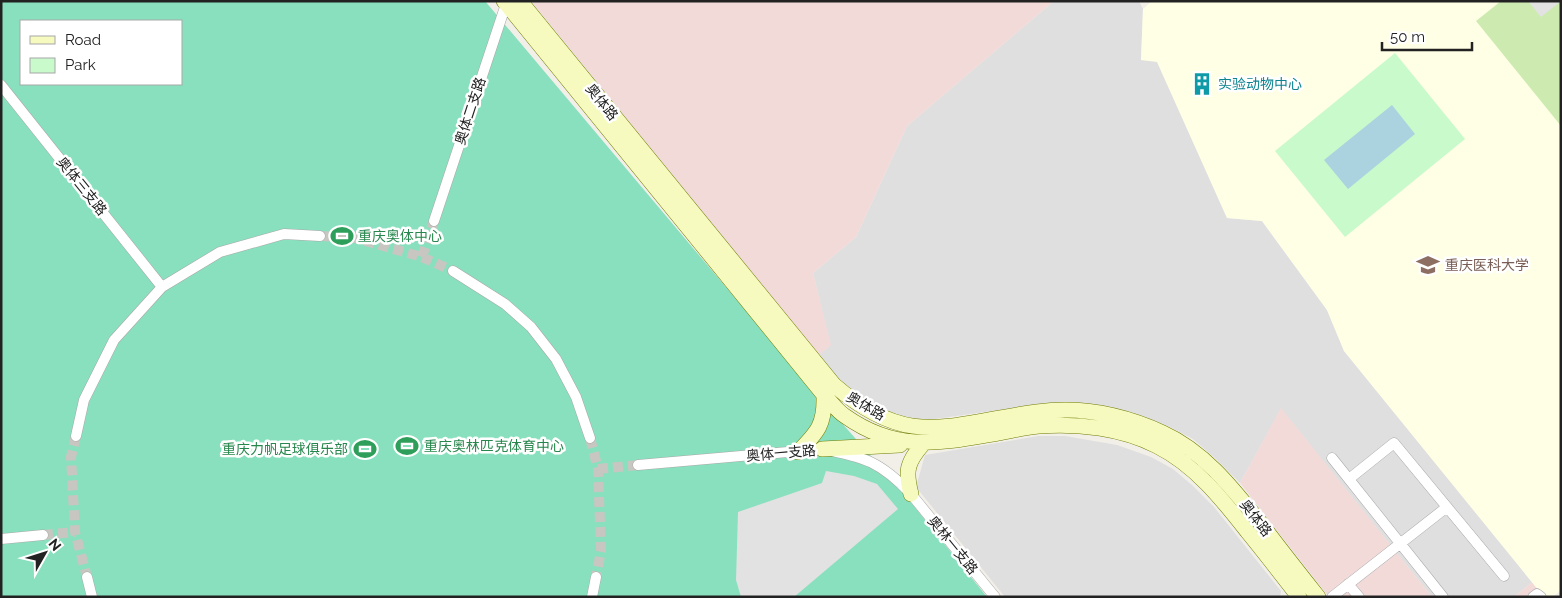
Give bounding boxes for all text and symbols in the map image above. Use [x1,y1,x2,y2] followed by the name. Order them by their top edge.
[20,20,182,85] legend
[1382,20,1472,52] scale bar
[1390,28,1425,46] text: 50 m
[65,31,101,49] text: Road
[65,56,96,74] text: Park
[1189,71,1215,97] building icon: 实验动物中心
[452,75,488,147] street label: 奥体二支路
[1218,76,1302,92] place label: 实验动物中心
[583,81,621,123] street label: 奥体路
[54,154,110,218] street label: 奥体三支路
[329,223,355,249] sports icon: 重庆奥体中心
[358,228,442,244] place label: 重庆奥体中心
[1415,252,1441,278] school or university icon: 重庆医科大学
[1445,257,1529,273] place label: 重庆医科大学
[844,389,888,423] street label: 奥体路
[394,433,420,459] sports icon: 重庆奥林匹克体育中心
[352,436,378,462] sports icon: 重庆力帆足球俱乐部
[424,438,564,454] place label: 重庆奥林匹克体育中心
[222,441,348,457] place label: 重庆力帆足球俱乐部
[745,442,817,464] street label: 奥体一支路
[1237,497,1275,539] street label: 奥体路
[925,513,981,577] street label: 奥林一支路
[20,528,70,578] north arrow
[46,536,65,554] text: N

